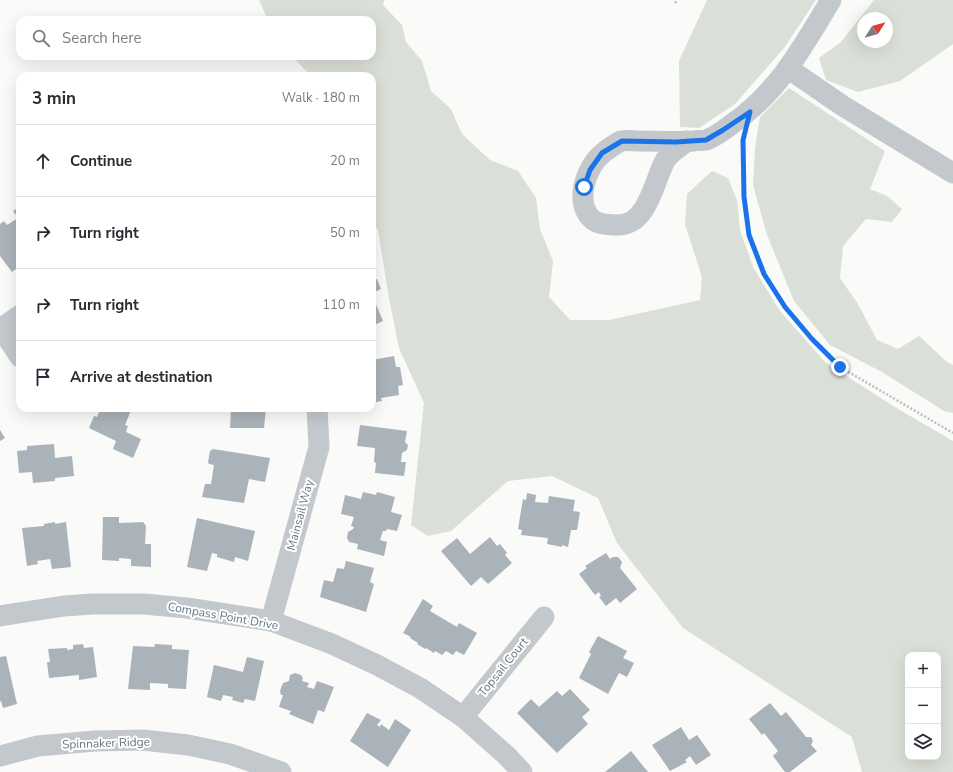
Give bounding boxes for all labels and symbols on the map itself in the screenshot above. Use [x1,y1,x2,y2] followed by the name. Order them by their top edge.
[857,12,893,48] north arrow
[575,178,593,196] route start
[831,358,849,376] route end
[283,477,317,552] street label: Mainsail Way
[166,598,280,634] street label: Compass Point Drive
[474,634,532,700] street label: Topsail Court
[62,733,150,753] street label: Spinnaker Ridge

